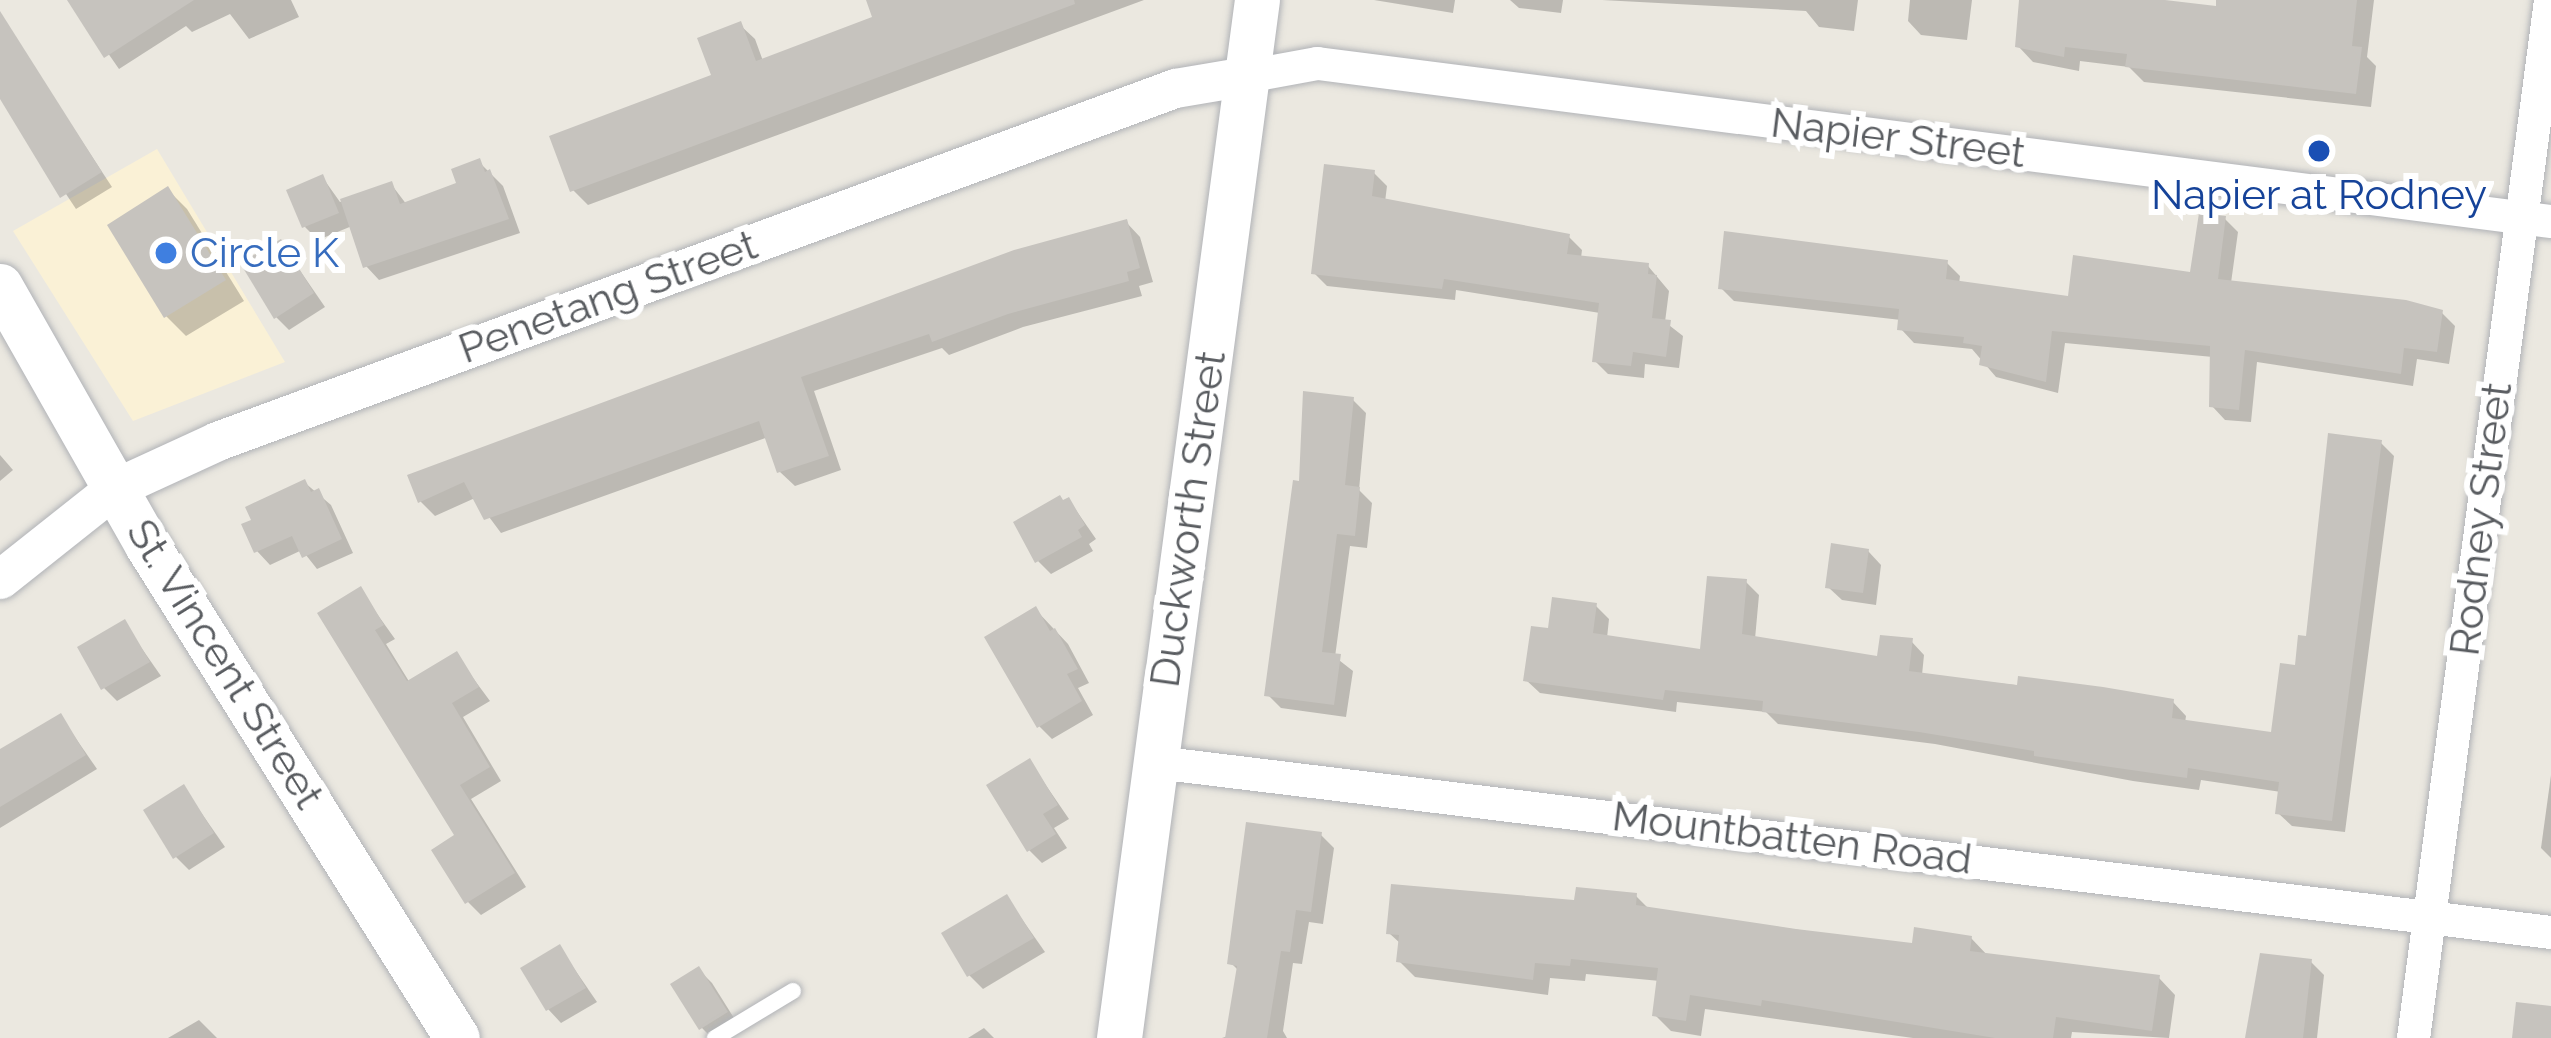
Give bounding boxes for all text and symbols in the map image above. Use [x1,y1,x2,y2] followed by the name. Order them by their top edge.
[1768,97,2028,179] street label: Napier Street
[2306,138,2332,164] marker: Napier at Rodney
[2151,170,2487,220] place label: Napier at Rodney
[452,220,764,374] street label: Penetang Street
[190,228,339,278] place label: Circle K
[153,240,179,266] marker: Circle K
[1139,348,1237,690] street label: Duckworth Street
[2439,379,2523,659] street label: Rodney Street
[115,509,335,819] street label: St. Vincent Street
[1609,791,1975,885] street label: Mountbatten Road

